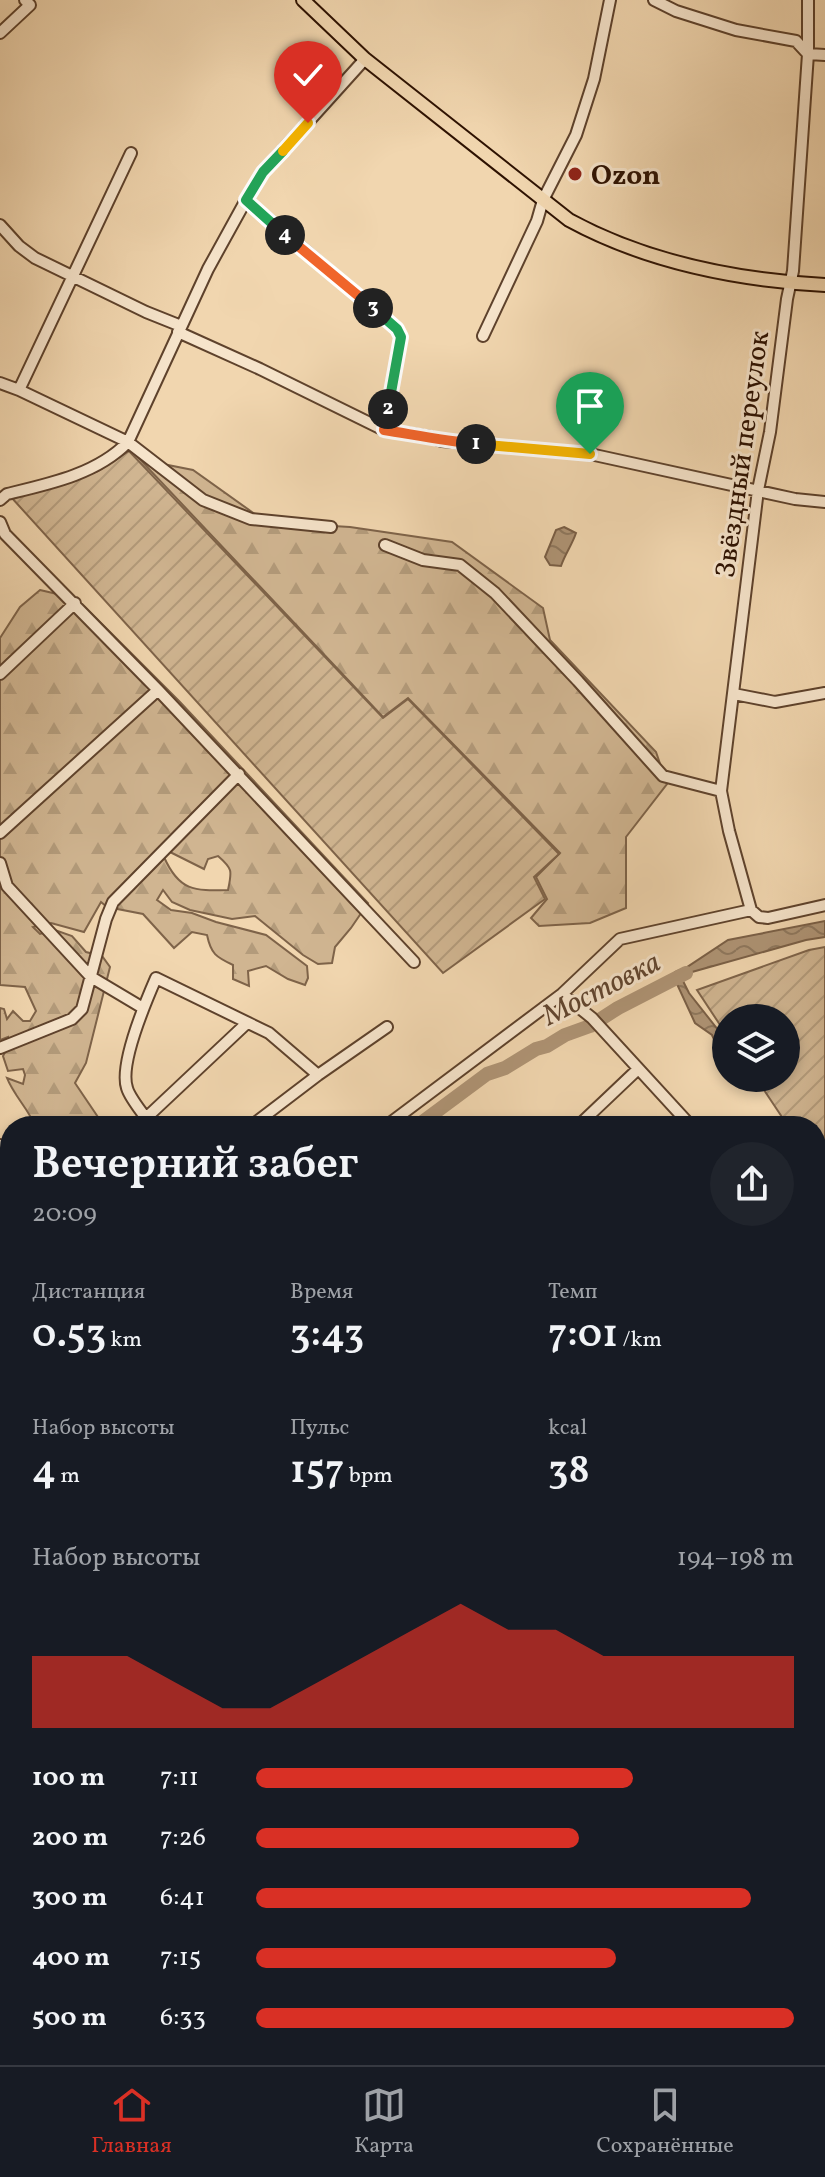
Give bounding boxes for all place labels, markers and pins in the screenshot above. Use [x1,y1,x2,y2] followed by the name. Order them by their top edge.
[274,41,342,123] pin
[591,157,661,196] place label: Ozon
[566,165,584,183] marker: Ozon
[265,215,305,255] pin: 4
[353,288,393,328] pin: 3
[556,372,624,454] pin
[368,389,408,429] pin: 2
[456,424,496,464] pin: 1

